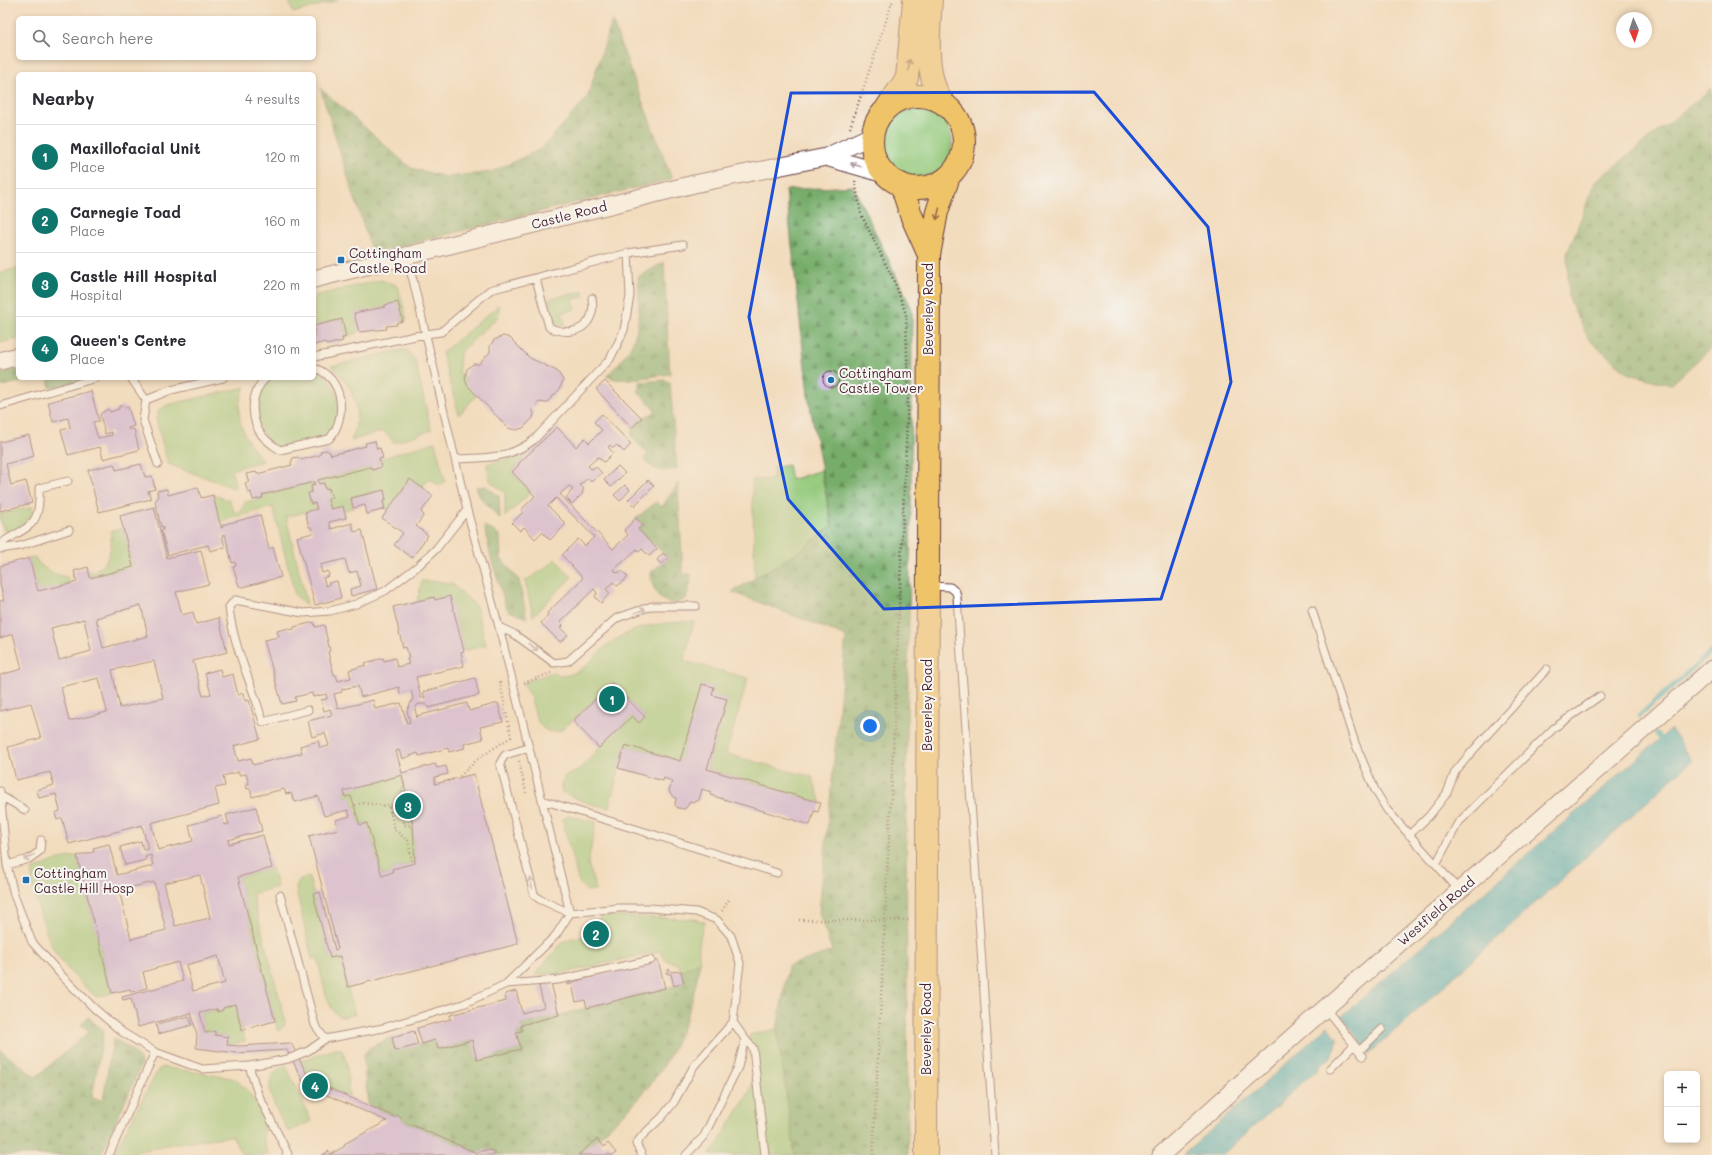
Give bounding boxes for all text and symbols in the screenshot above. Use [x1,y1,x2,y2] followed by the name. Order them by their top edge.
[1616,12,1652,48] north arrow
[16,16,316,60] search box
[30,27,52,49] icon: search
[62,28,153,48] text: Search here
[905,59,912,72] one-way arrow
[32,87,94,109] text: Nearby
[245,90,300,107] text: 4 results
[70,138,201,158] text: Maxillofacial Unit
[42,148,48,165] text: 1
[264,148,300,165] text: 120 m
[70,158,105,175] text: Place
[850,161,863,168] one-way arrow
[529,197,608,232] street label: Castle Road
[70,202,181,222] text: Carnegie Toad
[933,207,941,220] one-way arrow
[41,212,49,229] text: 2
[264,212,300,229] text: 160 m
[70,222,105,239] text: Place
[349,244,426,276] place label: Cottingham Castle Road
[336,255,346,265] marker: Cottingham Castle Road
[919,263,936,355] street label: Beverley Road
[70,266,217,286] text: Castle Hill Hospital
[41,276,49,293] text: 3
[263,276,300,293] text: 220 m
[70,286,122,303] text: Hospital
[70,330,186,350] text: Queen's Centre
[41,340,49,357] text: 4
[264,340,300,357] text: 310 m
[70,350,105,367] text: Place
[839,364,924,396] place label: Cottingham Castle Tower
[826,375,836,385] marker: Cottingham Castle Tower
[634,606,646,614] one-way arrow
[527,643,538,651] one-way arrow
[918,659,935,751] street label: Beverley Road
[599,684,625,714] pin: 1
[860,716,880,736] your location
[395,791,421,821] pin: 3
[24,854,36,861] one-way arrow
[34,864,134,896] place label: Cottingham Castle Hill Hosp
[1394,873,1478,949] street label: Westfield Road
[21,875,31,885] marker: Cottingham Castle Hill Hosp
[527,877,534,890] one-way arrow
[583,919,609,949] pin: 2
[917,983,934,1075] street label: Beverley Road
[302,1071,328,1101] pin: 4
[1664,1071,1700,1143] map controls
[1664,1071,1700,1107] button: +
[1664,1107,1700,1143] button: −

